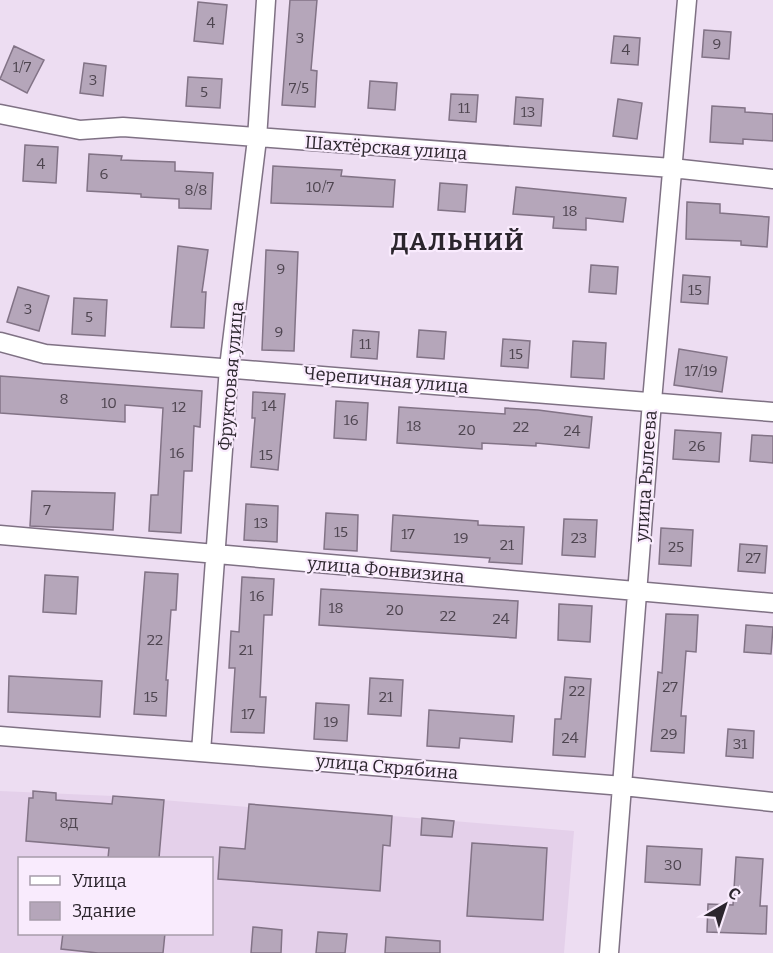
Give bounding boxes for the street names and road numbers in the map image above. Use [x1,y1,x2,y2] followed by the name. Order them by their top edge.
[304,131,468,165] street label: Шахтёрская улица
[214,300,249,452] street label: Фруктовая улица
[303,362,469,398] street label: Черепичная улица
[630,409,662,544] street label: улица Рылеева
[306,552,465,588] street label: улица Фонвизина
[314,750,459,784] street label: улица Скрябина

